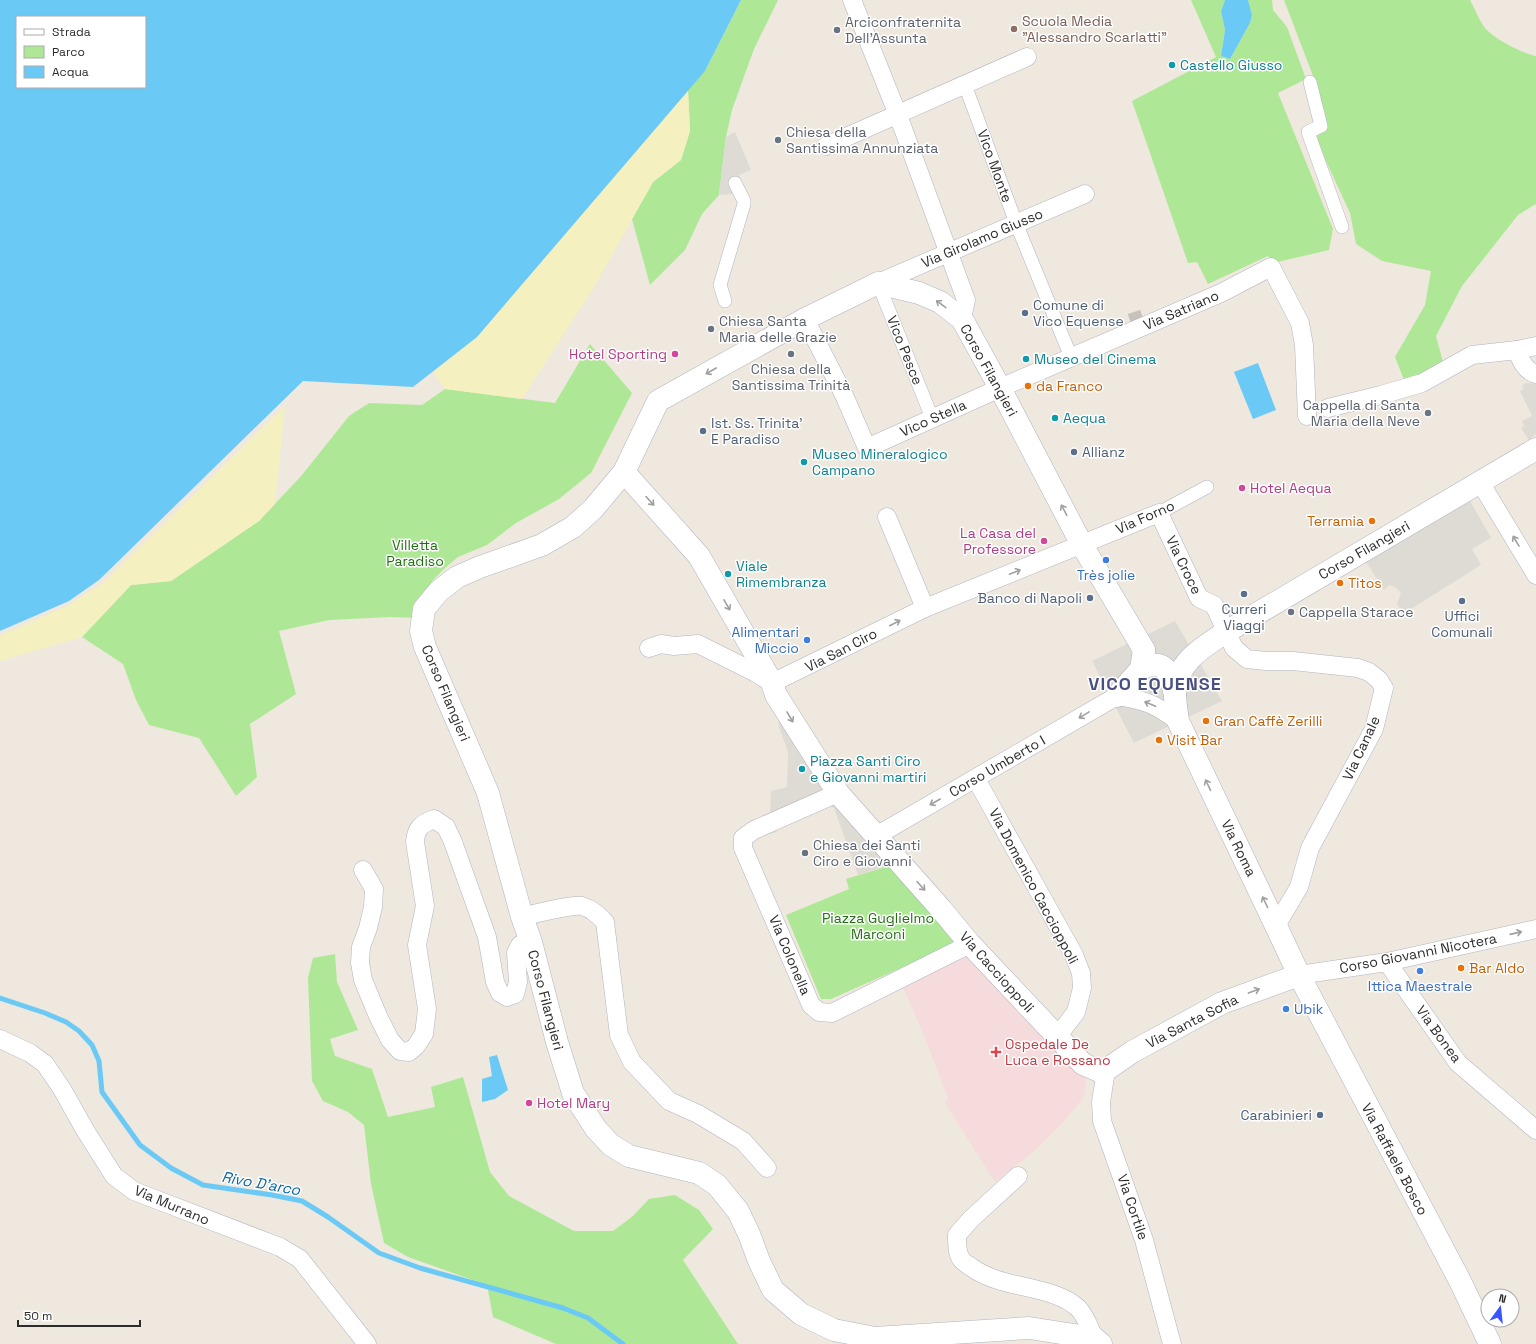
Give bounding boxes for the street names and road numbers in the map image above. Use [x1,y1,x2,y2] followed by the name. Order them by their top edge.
[973,127,1017,205] street label: Vico Monte
[918,204,1046,272] street label: Via Girolamo Giusso
[1140,286,1222,334] street label: Via Satriano
[883,313,927,387] street label: Vico Pesce
[956,321,1022,419] street label: Corso Filangieri
[897,395,969,441] street label: Vico Stella
[1113,496,1177,538] street label: Via Forno
[1315,516,1413,584] street label: Corso Filangieri
[1162,533,1206,597] street label: Via Croce
[802,624,880,676] street label: Via San Ciro
[418,642,474,744] street label: Corso Filangieri
[1338,713,1384,783] street label: Via Canale
[946,731,1048,801] street label: Corso Umberto I
[985,805,1083,967] street label: Via Domenico Caccioppoli
[1217,816,1261,880] street label: Via Roma
[765,912,815,998] street label: Via Colonella
[956,928,1038,1016] street label: Via Caccioppoli
[1338,929,1498,977] street label: Corso Giovanni Nicotera
[524,948,568,1052] street label: Corso Filangieri
[1143,990,1241,1052] street label: Via Santa Sofia
[1412,1002,1466,1066] street label: Via Bonea
[1358,1100,1432,1218] street label: Via Raffaele Bosco
[1113,1172,1153,1242] street label: Via Cortile
[132,1181,212,1229] street label: Via Murrano

